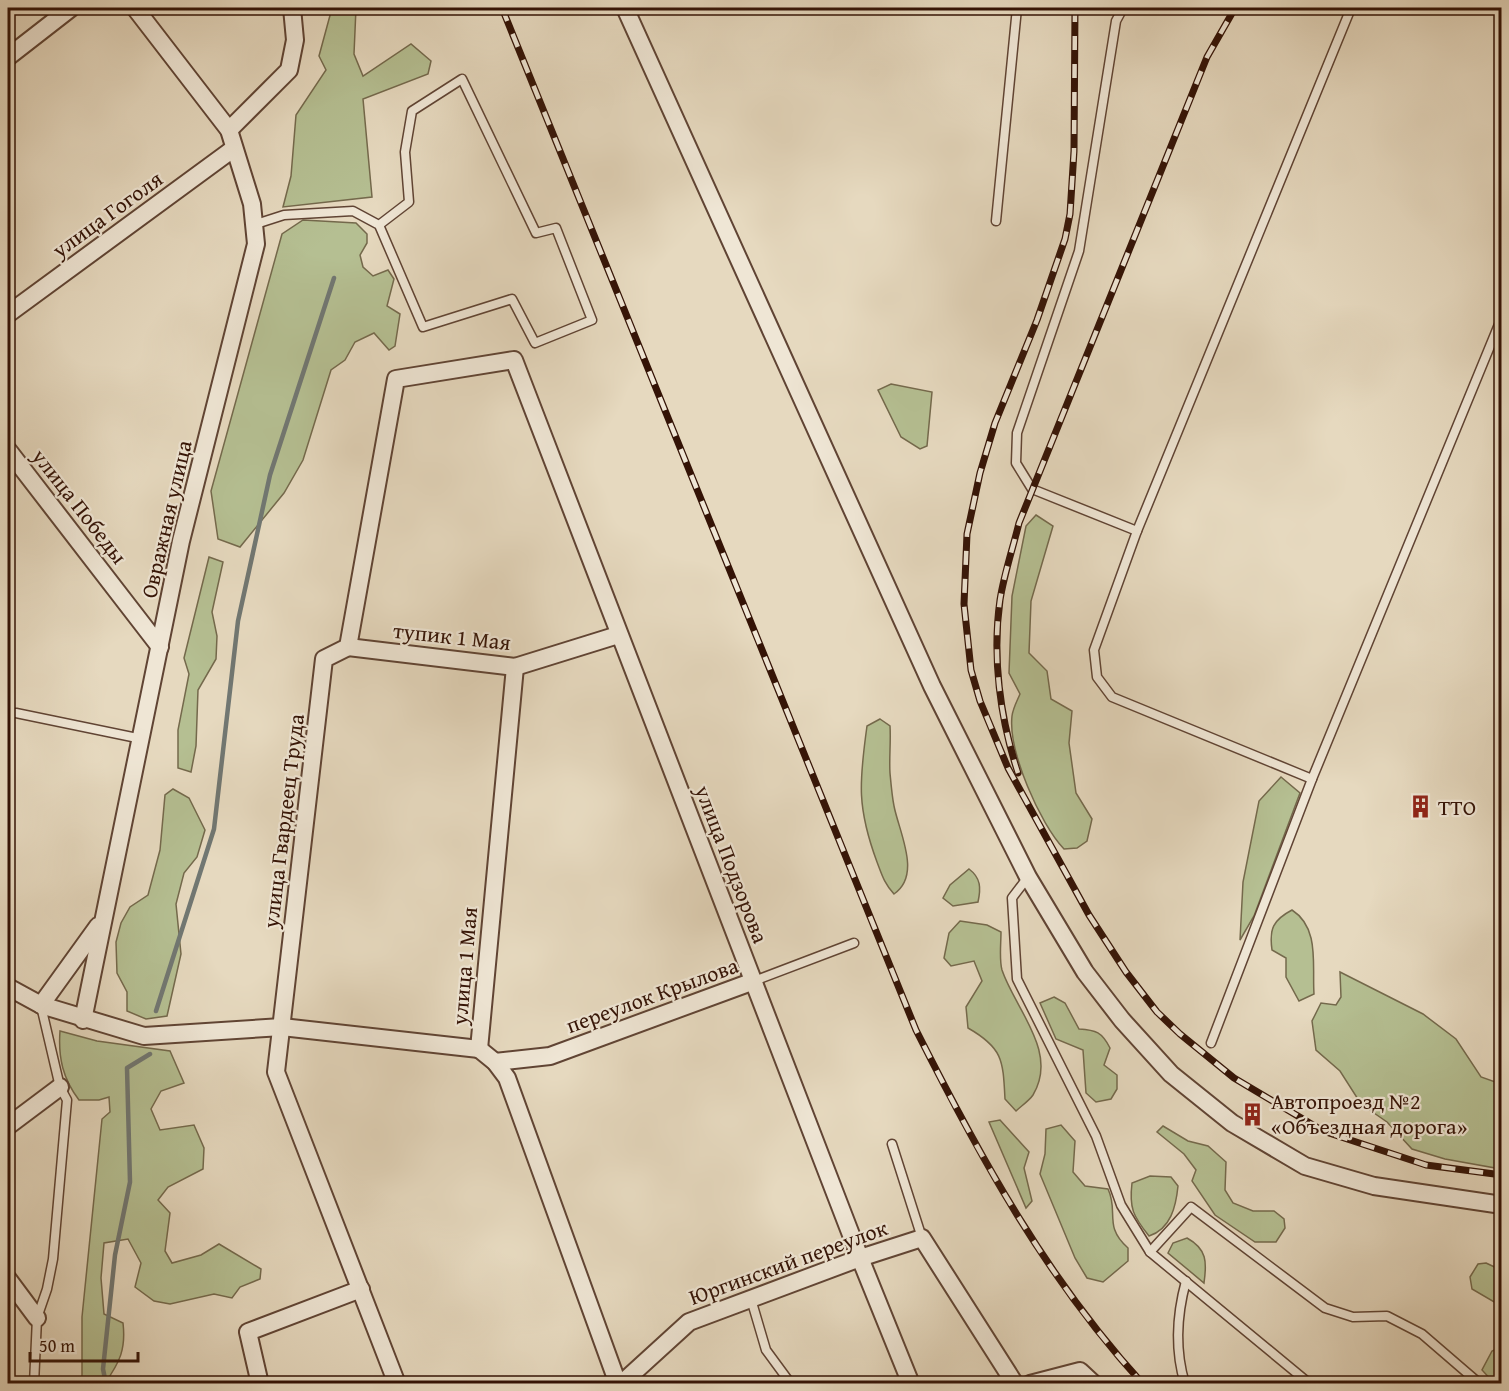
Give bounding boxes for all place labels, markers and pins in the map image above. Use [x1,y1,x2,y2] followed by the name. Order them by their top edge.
[1438,791,1476,823] place label: ТТО
[1407,794,1433,820] building icon: ТТО
[1271,1085,1468,1142] place label: Автопроезд №2 «Объездная дорога»
[1240,1101,1266,1127] building icon: Автопроезд №2 «Объездная дорога»

